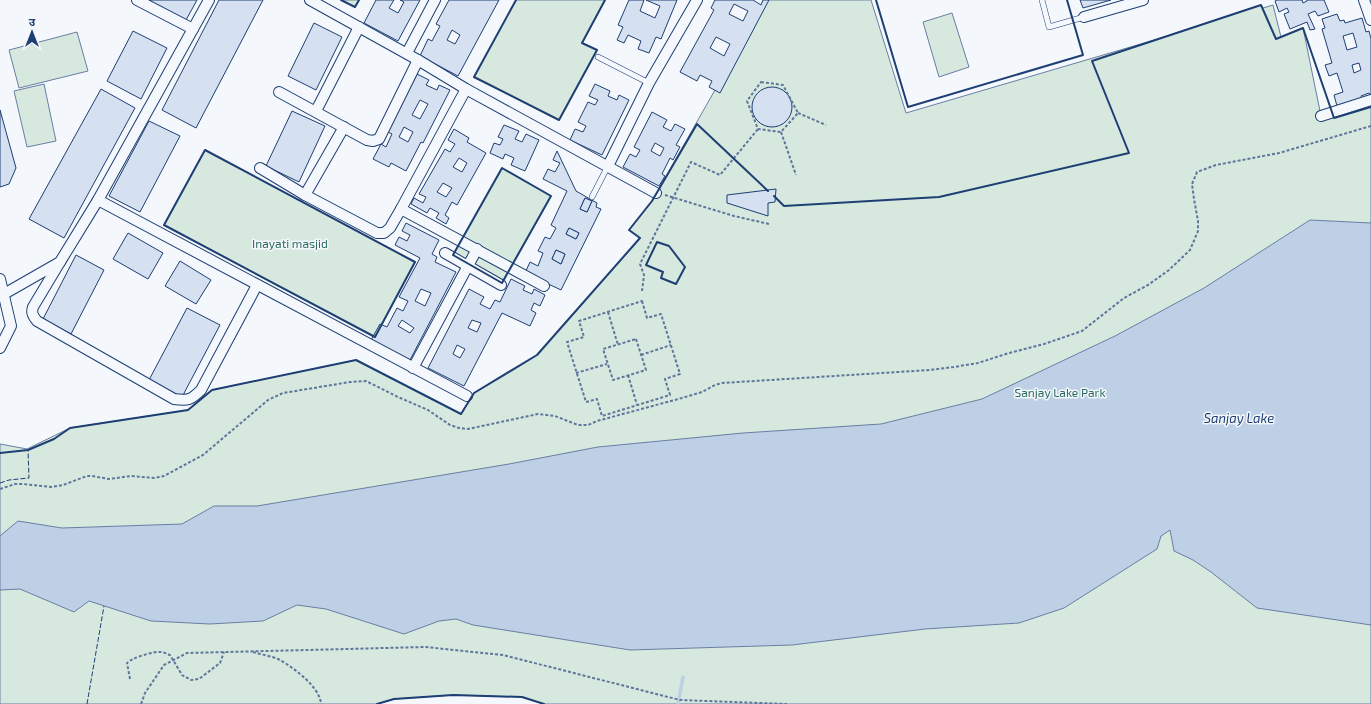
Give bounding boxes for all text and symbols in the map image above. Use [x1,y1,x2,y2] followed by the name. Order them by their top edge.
[12,12,52,52] north arrow
[29,15,36,28] text: उ
[252,236,328,251] park label: Inayati masjid
[1015,385,1106,400] park label: Sanjay Lake Park
[1204,410,1274,426] water label: Sanjay Lake

